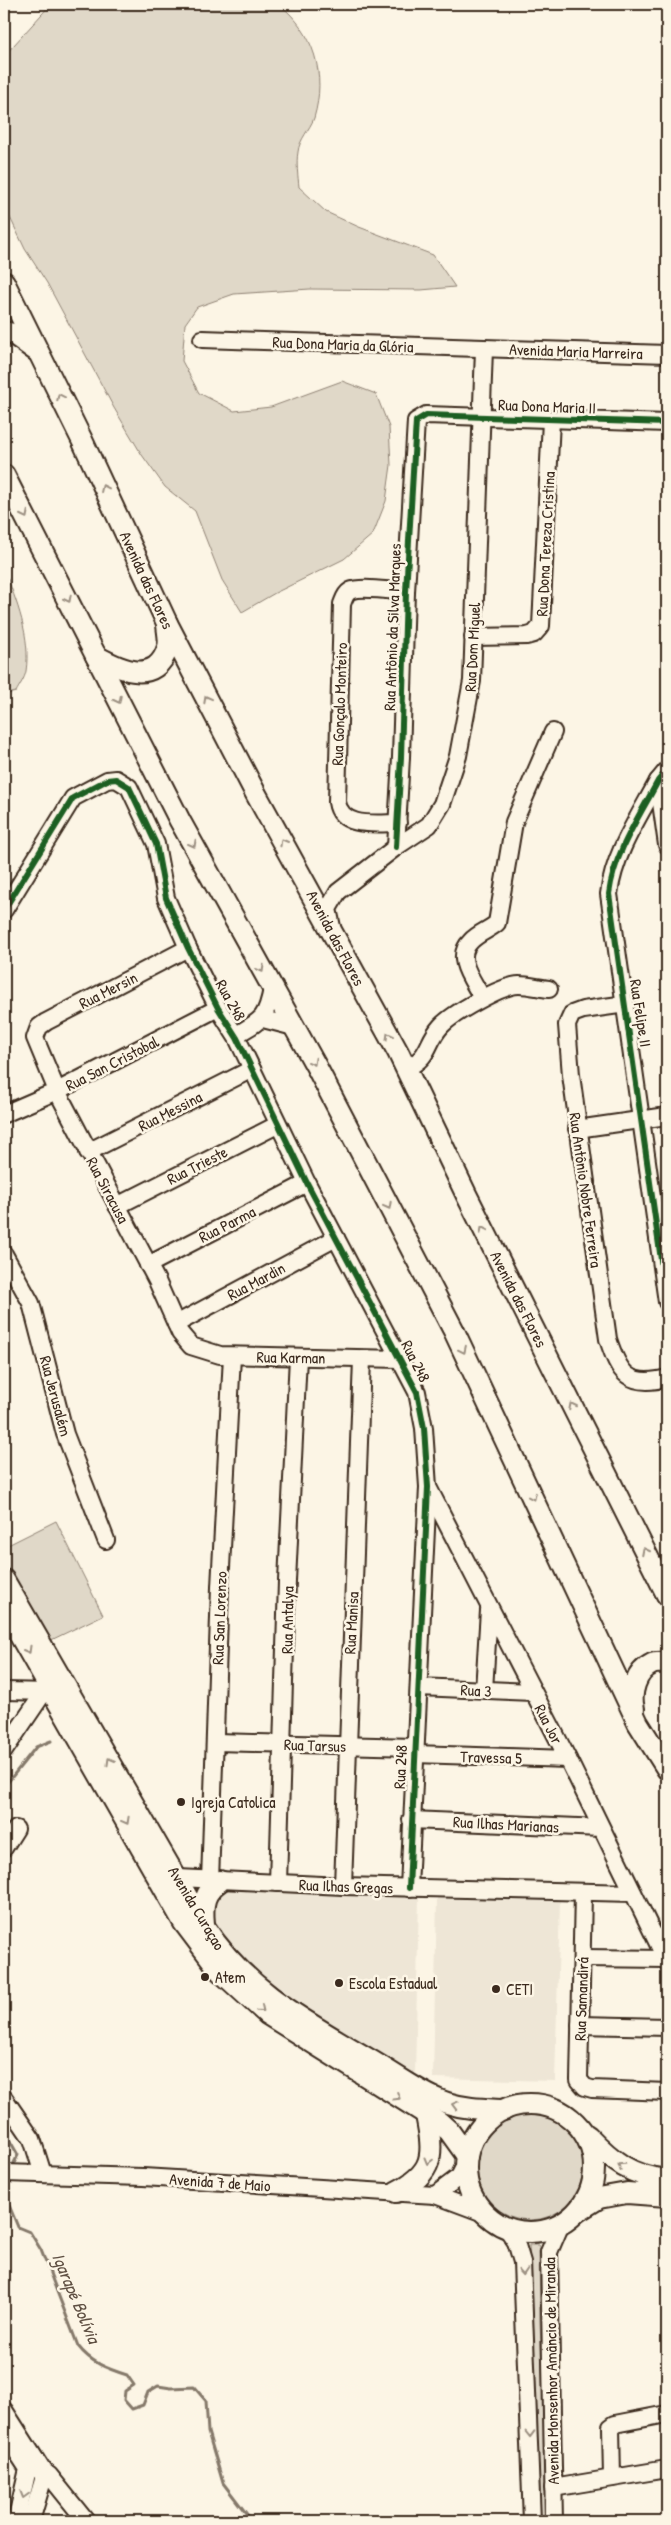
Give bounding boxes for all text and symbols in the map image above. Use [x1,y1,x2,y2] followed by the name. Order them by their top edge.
[272,331,414,357] street label: Rua Dona Maria da Glória
[509,338,643,364] street label: Avenida Maria Marreira
[56,393,66,402] one-way arrow
[498,393,596,419] street label: Rua Dona Maria II
[530,471,560,617] street label: Rua Dona Tereza Cristina
[100,485,110,494] one-way arrow
[19,510,29,519] one-way arrow
[115,528,179,632] street label: Avenida das Flores
[378,543,406,711] street label: Rua Antônio da Silva Marques
[61,594,72,603] one-way arrow
[459,601,485,692] street label: Rua Dom Miguel
[326,642,352,766] street label: Rua Gonçalo Monteiro
[112,695,122,704] one-way arrow
[203,695,213,704] one-way arrow
[280,838,290,847] one-way arrow
[187,839,197,848] one-way arrow
[302,886,370,990] street label: Avenida das Flores
[255,963,265,972] one-way arrow
[75,966,141,1014] street label: Rua Mersin
[211,975,251,1025] street label: Rua 248
[625,978,657,1048] street label: Rua Felipe II
[62,1030,163,1096] street label: Rua San Cristobal
[385,1033,395,1042] one-way arrow
[307,1056,317,1065] one-way arrow
[134,1086,206,1136] street label: Rua Messina
[564,1111,608,1269] street label: Rua Antônio Nobre Ferreira
[163,1140,232,1190] street label: Rua Trieste
[81,1153,135,1227] street label: Rua Siracusa
[195,1200,259,1248] street label: Rua Parma
[382,1201,392,1210] one-way arrow
[480,1226,490,1235] one-way arrow
[485,1247,553,1351] street label: Avenida das Flores
[223,1257,289,1305] street label: Rua Mardin
[396,1336,436,1386] street label: Rua 248
[256,1345,326,1369] street label: Rua Karman
[457,1345,468,1354] one-way arrow
[35,1353,77,1439] street label: Rua Jerusalém
[568,1402,578,1411] one-way arrow
[527,1492,538,1501] one-way arrow
[641,1547,651,1556] one-way arrow
[206,1570,232,1665] street label: Rua San Lorenzo
[275,1586,299,1654] street label: Rua Antalya
[338,1591,364,1655] street label: Rua Manisa
[22,1644,32,1653] one-way arrow
[460,1678,492,1702] street label: Rua 3
[530,1700,568,1748] street label: Rua Jor
[284,1733,346,1757] street label: Rua Tarsus
[388,1744,412,1790] street label: Rua 248
[460,1745,522,1769] street label: Travessa 5
[107,1758,117,1767] one-way arrow
[191,1791,275,1813] place label: Igreja Catolica
[175,1796,187,1808] marker: Igreja Catolica
[453,1810,559,1838] street label: Rua Ilhas Marianas
[120,1816,130,1825] one-way arrow
[163,1862,231,1954] street label: Avenida Curaçao
[299,1873,393,1899] street label: Rua Ilhas Gregas
[569,1957,593,2041] street label: Rua Samandirá
[215,1966,246,1988] place label: Atem
[199,1971,211,1983] marker: Atem
[349,1972,438,1994] place label: Escola Estadual
[333,1977,345,1989] marker: Escola Estadual
[506,1978,533,2000] place label: CETI
[490,1983,502,1995] marker: CETI
[255,2003,264,2012] one-way arrow
[392,2090,401,2100] one-way arrow
[451,2100,460,2111] one-way arrow
[424,2156,434,2165] one-way arrow
[618,2162,627,2172] one-way arrow
[169,2167,272,2197] street label: Avenida 7 de Maio
[46,2249,107,2349] water label: Igarapé Bolívia
[538,2257,564,2485] street label: Avenida Monsenhor Amâncio de Miranda
[518,2268,529,2276] one-way arrow
[525,2431,535,2439] one-way arrow
[19,2491,29,2499] one-way arrow

